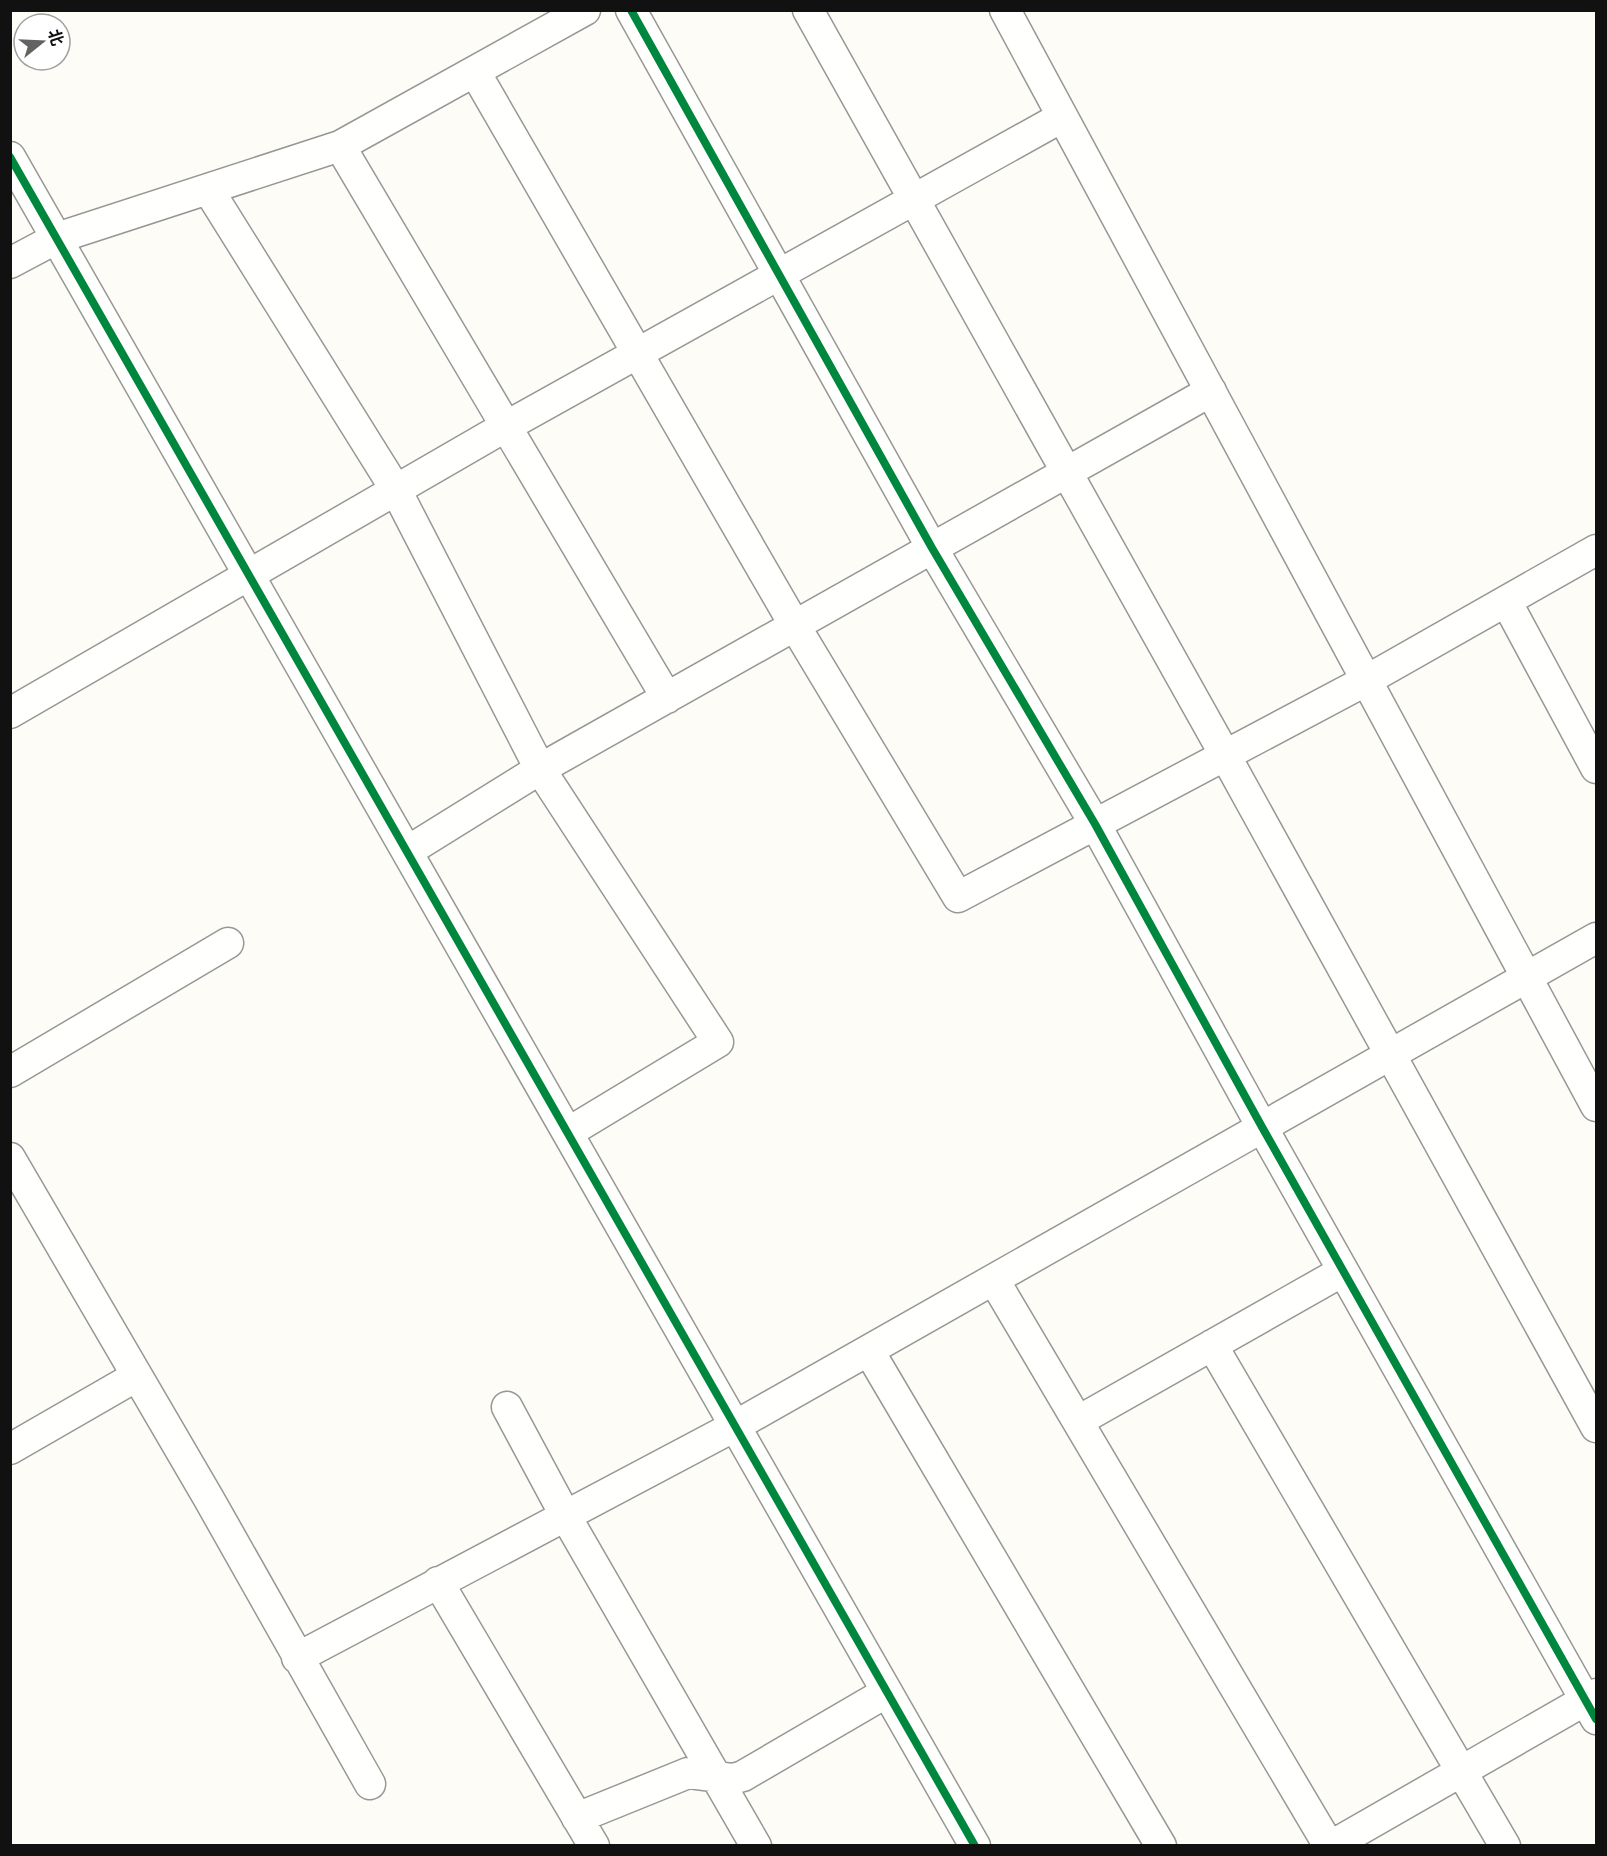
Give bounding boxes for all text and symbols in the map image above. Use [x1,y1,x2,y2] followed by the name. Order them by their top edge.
[12,12,72,72] north arrow
[44,27,67,48] text: 北

